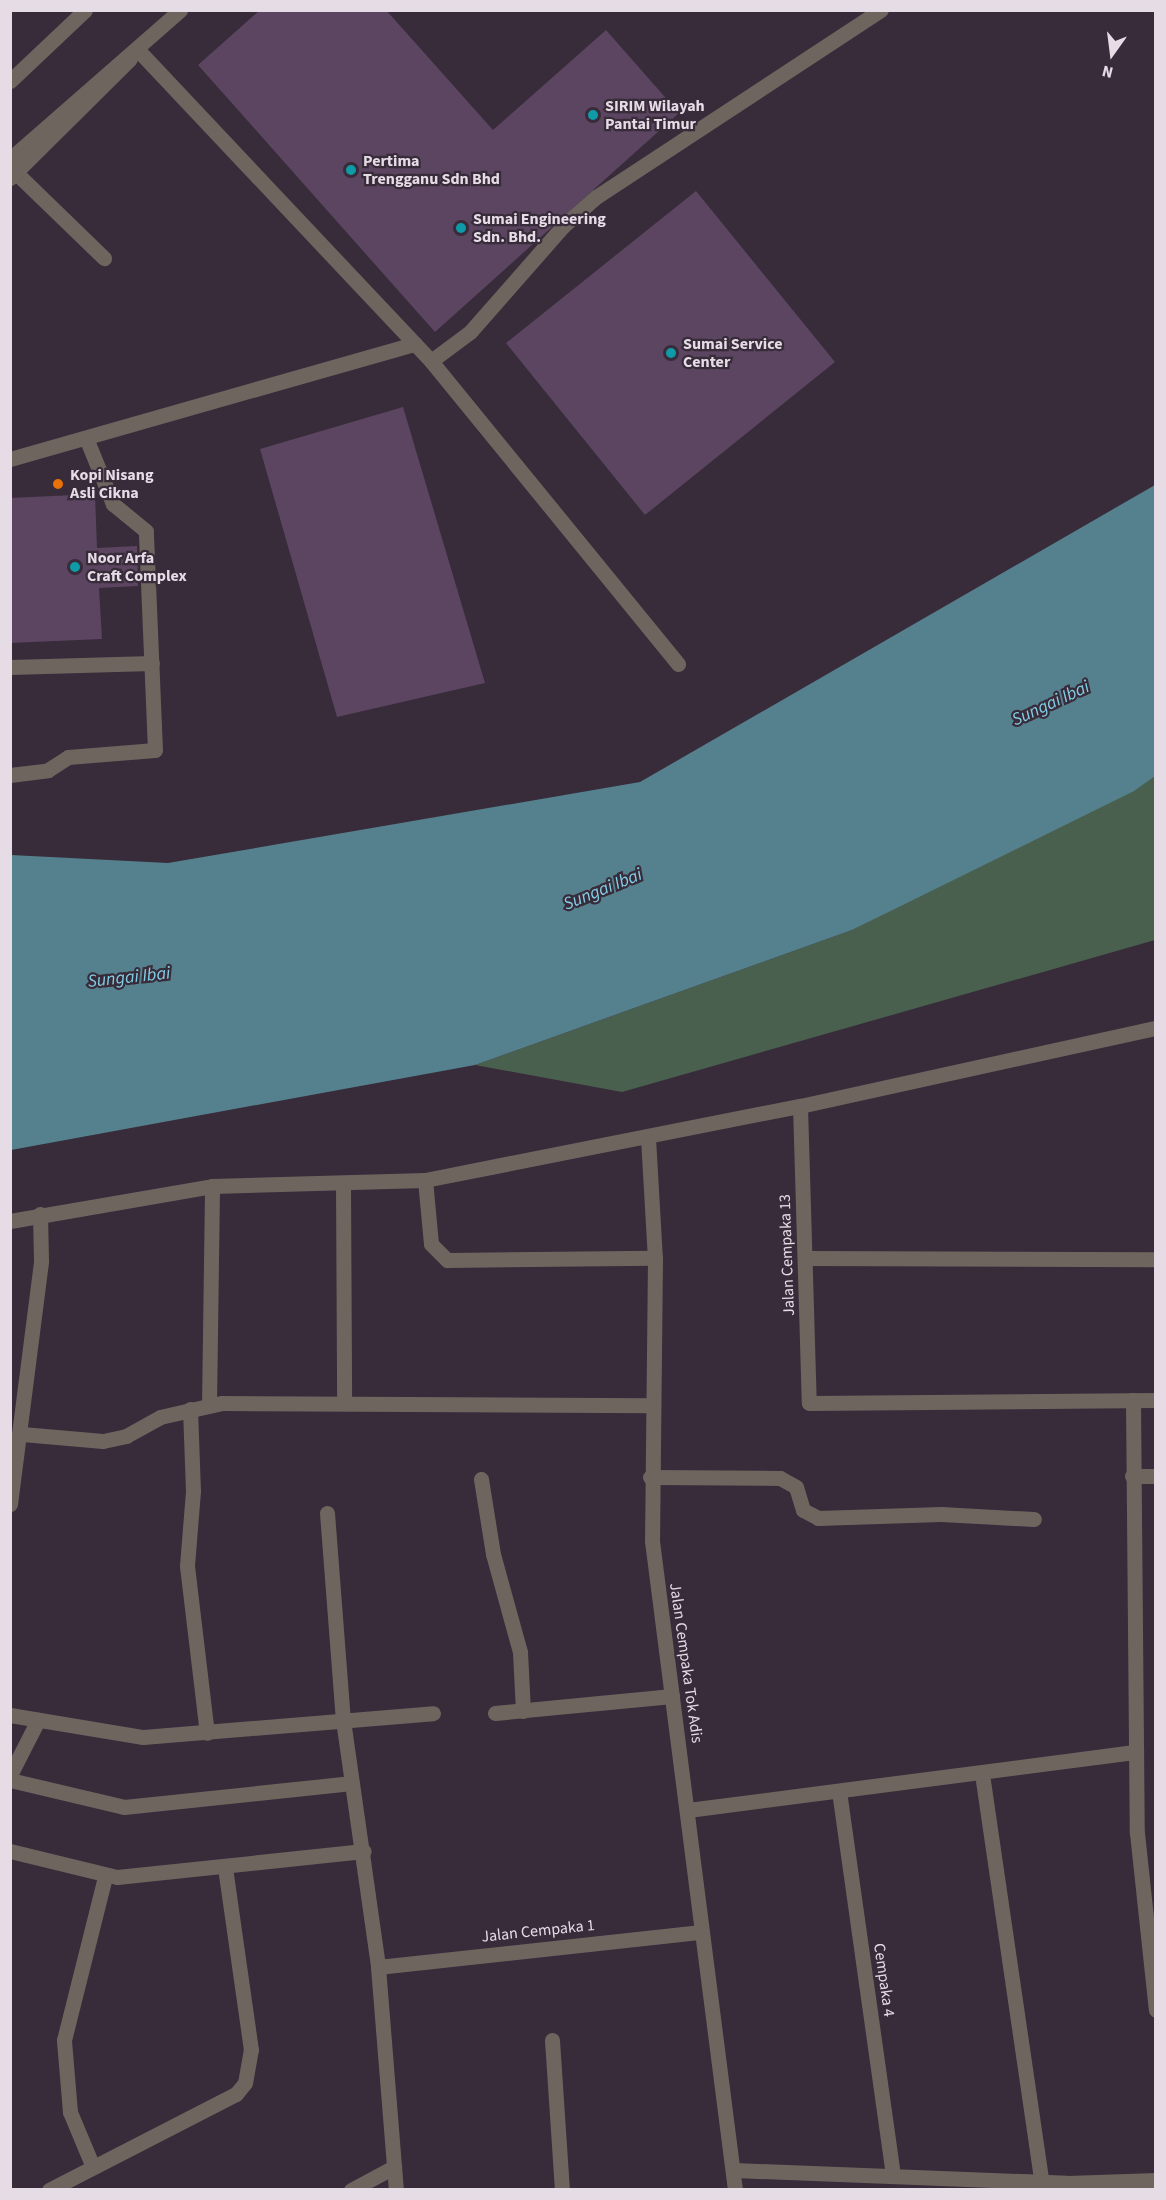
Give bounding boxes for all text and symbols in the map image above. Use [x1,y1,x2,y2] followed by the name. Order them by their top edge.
[1082,24,1142,84] north arrow
[1100,60,1115,83] text: N
[605,96,705,134] place label: SIRIM Wilayah Pantai Timur
[586,108,600,122] marker: SIRIM Wilayah Pantai Timur
[363,151,500,189] place label: Pertima Trengganu Sdn Bhd
[344,163,358,177] marker: Pertima Trengganu Sdn Bhd
[473,209,606,247] place label: Sumai Engineering Sdn. Bhd.
[454,221,468,235] marker: Sumai Engineering Sdn. Bhd.
[683,334,783,372] place label: Sumai Service Center
[664,346,678,360] marker: Sumai Service Center
[70,465,153,503] place label: Kopi Nisang Asli Cikna
[51,477,65,491] marker: Kopi Nisang Asli Cikna
[87,548,187,586] place label: Noor Arfa Craft Complex
[68,560,82,574] marker: Noor Arfa Craft Complex
[1009,677,1093,731] water label: Sungai Ibai
[560,864,646,916] water label: Sungai Ibai
[87,963,171,993] water label: Sungai Ibai
[775,1194,799,1316] street label: Jalan Cempaka 13
[665,1582,707,1744] street label: Jalan Cempaka Tok Adis
[480,1916,596,1946] street label: Jalan Cempaka 1
[869,1942,899,2018] street label: Cempaka 4

